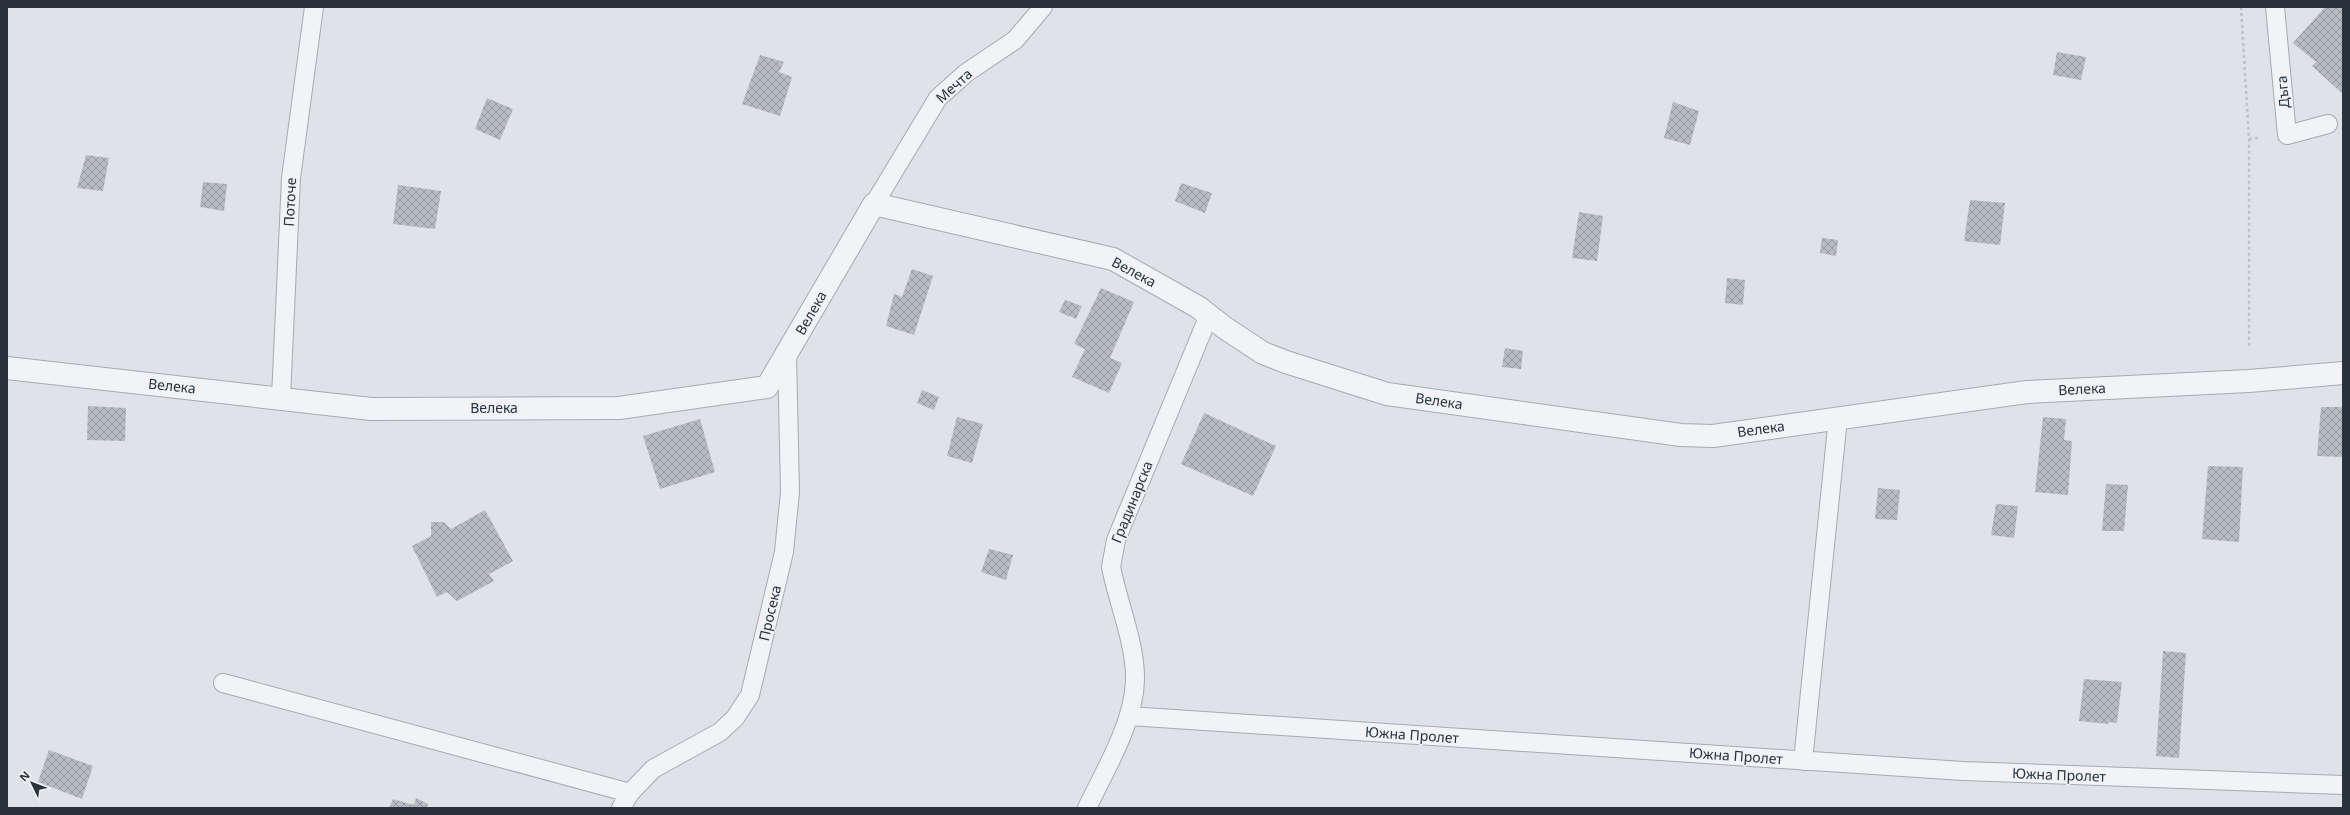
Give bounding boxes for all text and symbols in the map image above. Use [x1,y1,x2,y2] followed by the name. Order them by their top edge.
[931,64,976,107] street label: Мечта
[2272,75,2293,109] street label: Дъга
[279,177,300,227] street label: Поточе
[1109,252,1160,291] street label: Велека
[790,287,831,338] street label: Велека
[147,374,197,397] street label: Велека
[2058,378,2106,399] street label: Велека
[1414,388,1464,413] street label: Велека
[470,398,518,417] street label: Велека
[1736,416,1786,441] street label: Велека
[1106,458,1157,546] street label: Градинарска
[754,583,785,643] street label: Просека
[1365,722,1460,747] street label: Южна Пролет
[1689,743,1784,768] street label: Южна Пролет
[12,763,52,803] north arrow
[2012,763,2107,786] street label: Южна Пролет
[16,767,33,784] text: N

